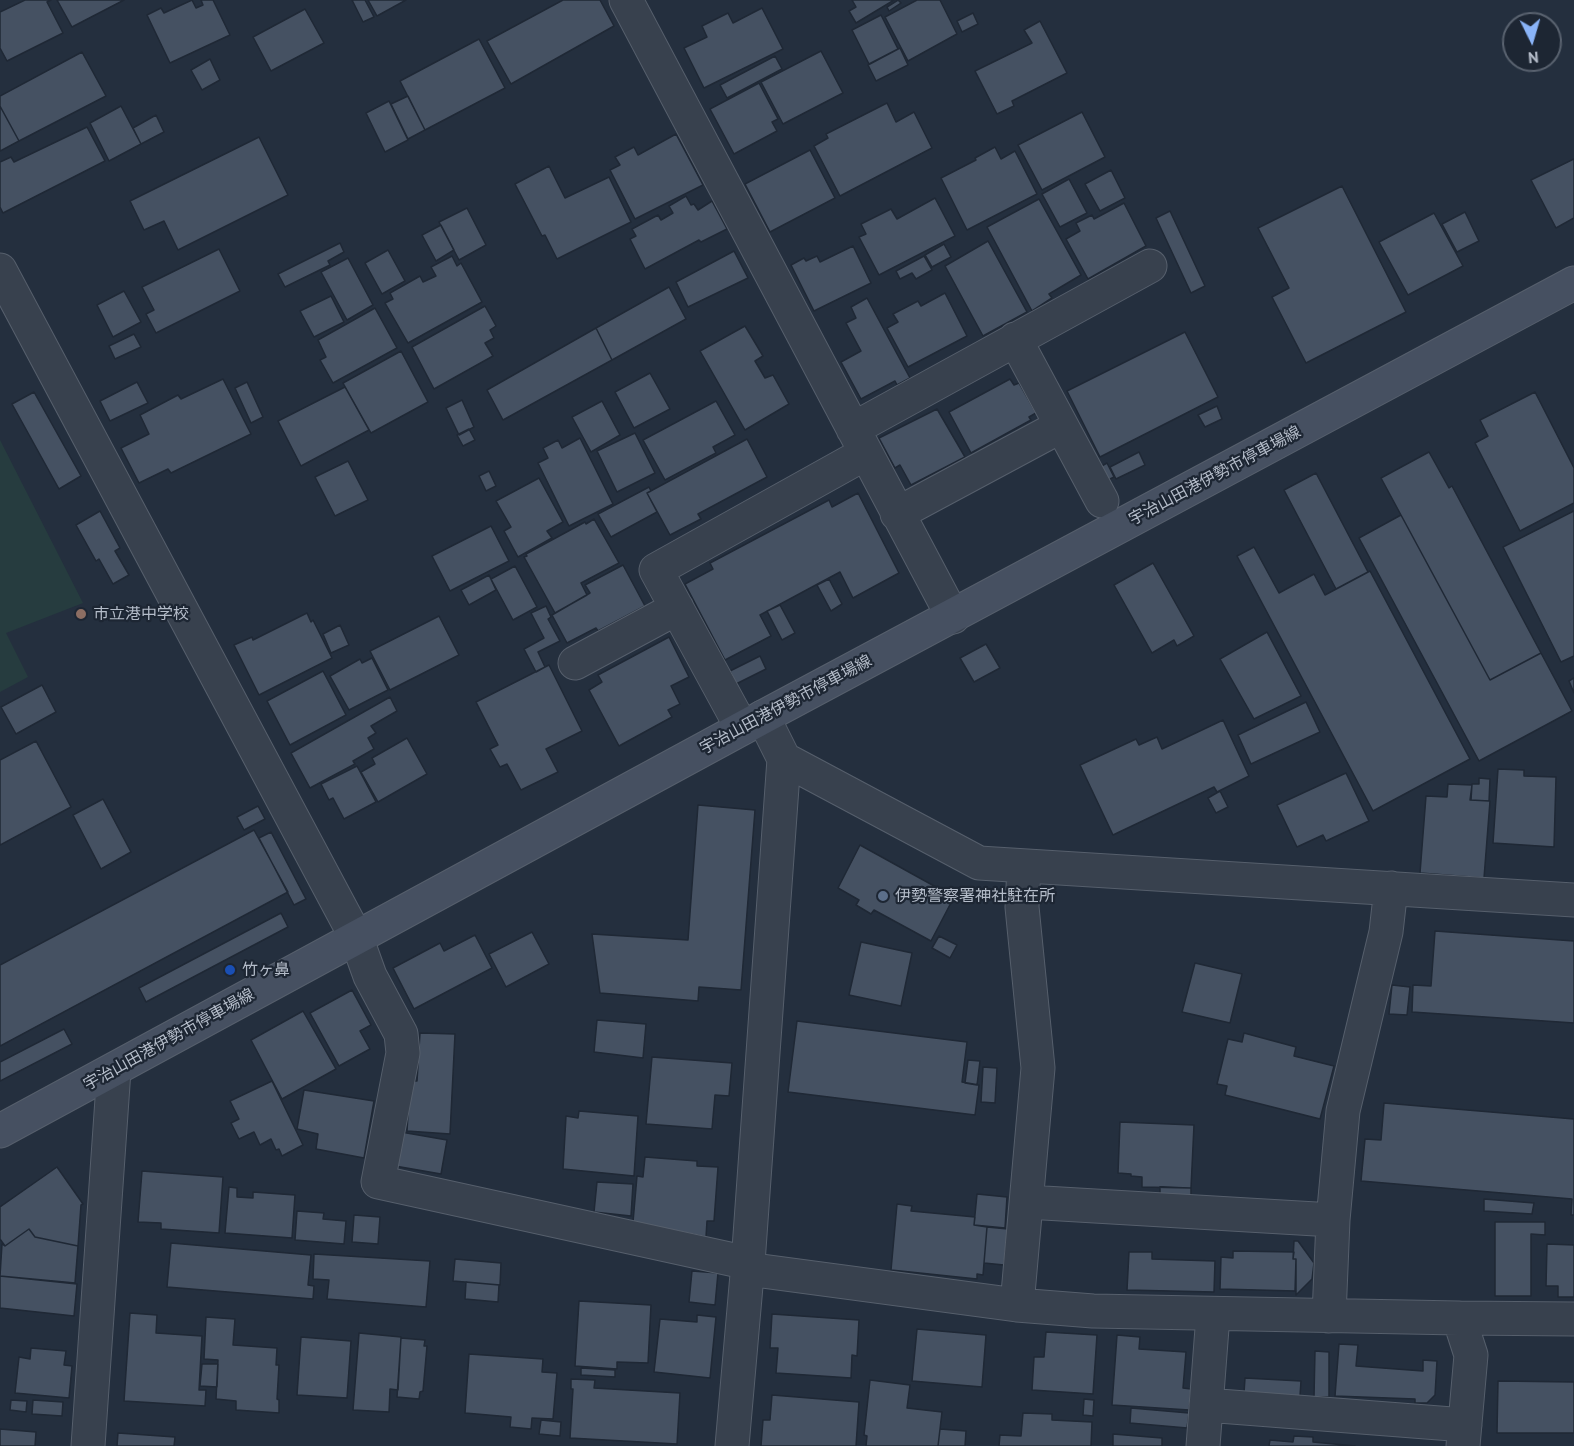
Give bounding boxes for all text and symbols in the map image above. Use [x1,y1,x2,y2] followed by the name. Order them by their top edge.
[1502,12,1562,72] north arrow
[1527,48,1540,68] text: N
[1126,422,1304,530] street label: 宇治山田港伊勢市停車場線
[93,604,189,624] place label: 市立港中学校
[74,607,88,621] marker: 市立港中学校
[697,651,875,759] street label: 宇治山田港伊勢市停車場線
[895,886,1055,906] place label: 伊勢警察署神社駐在所
[876,889,890,903] marker: 伊勢警察署神社駐在所
[242,960,290,980] place label: 竹ヶ鼻
[223,963,237,977] marker: 竹ヶ鼻
[80,985,258,1095] street label: 宇治山田港伊勢市停車場線

